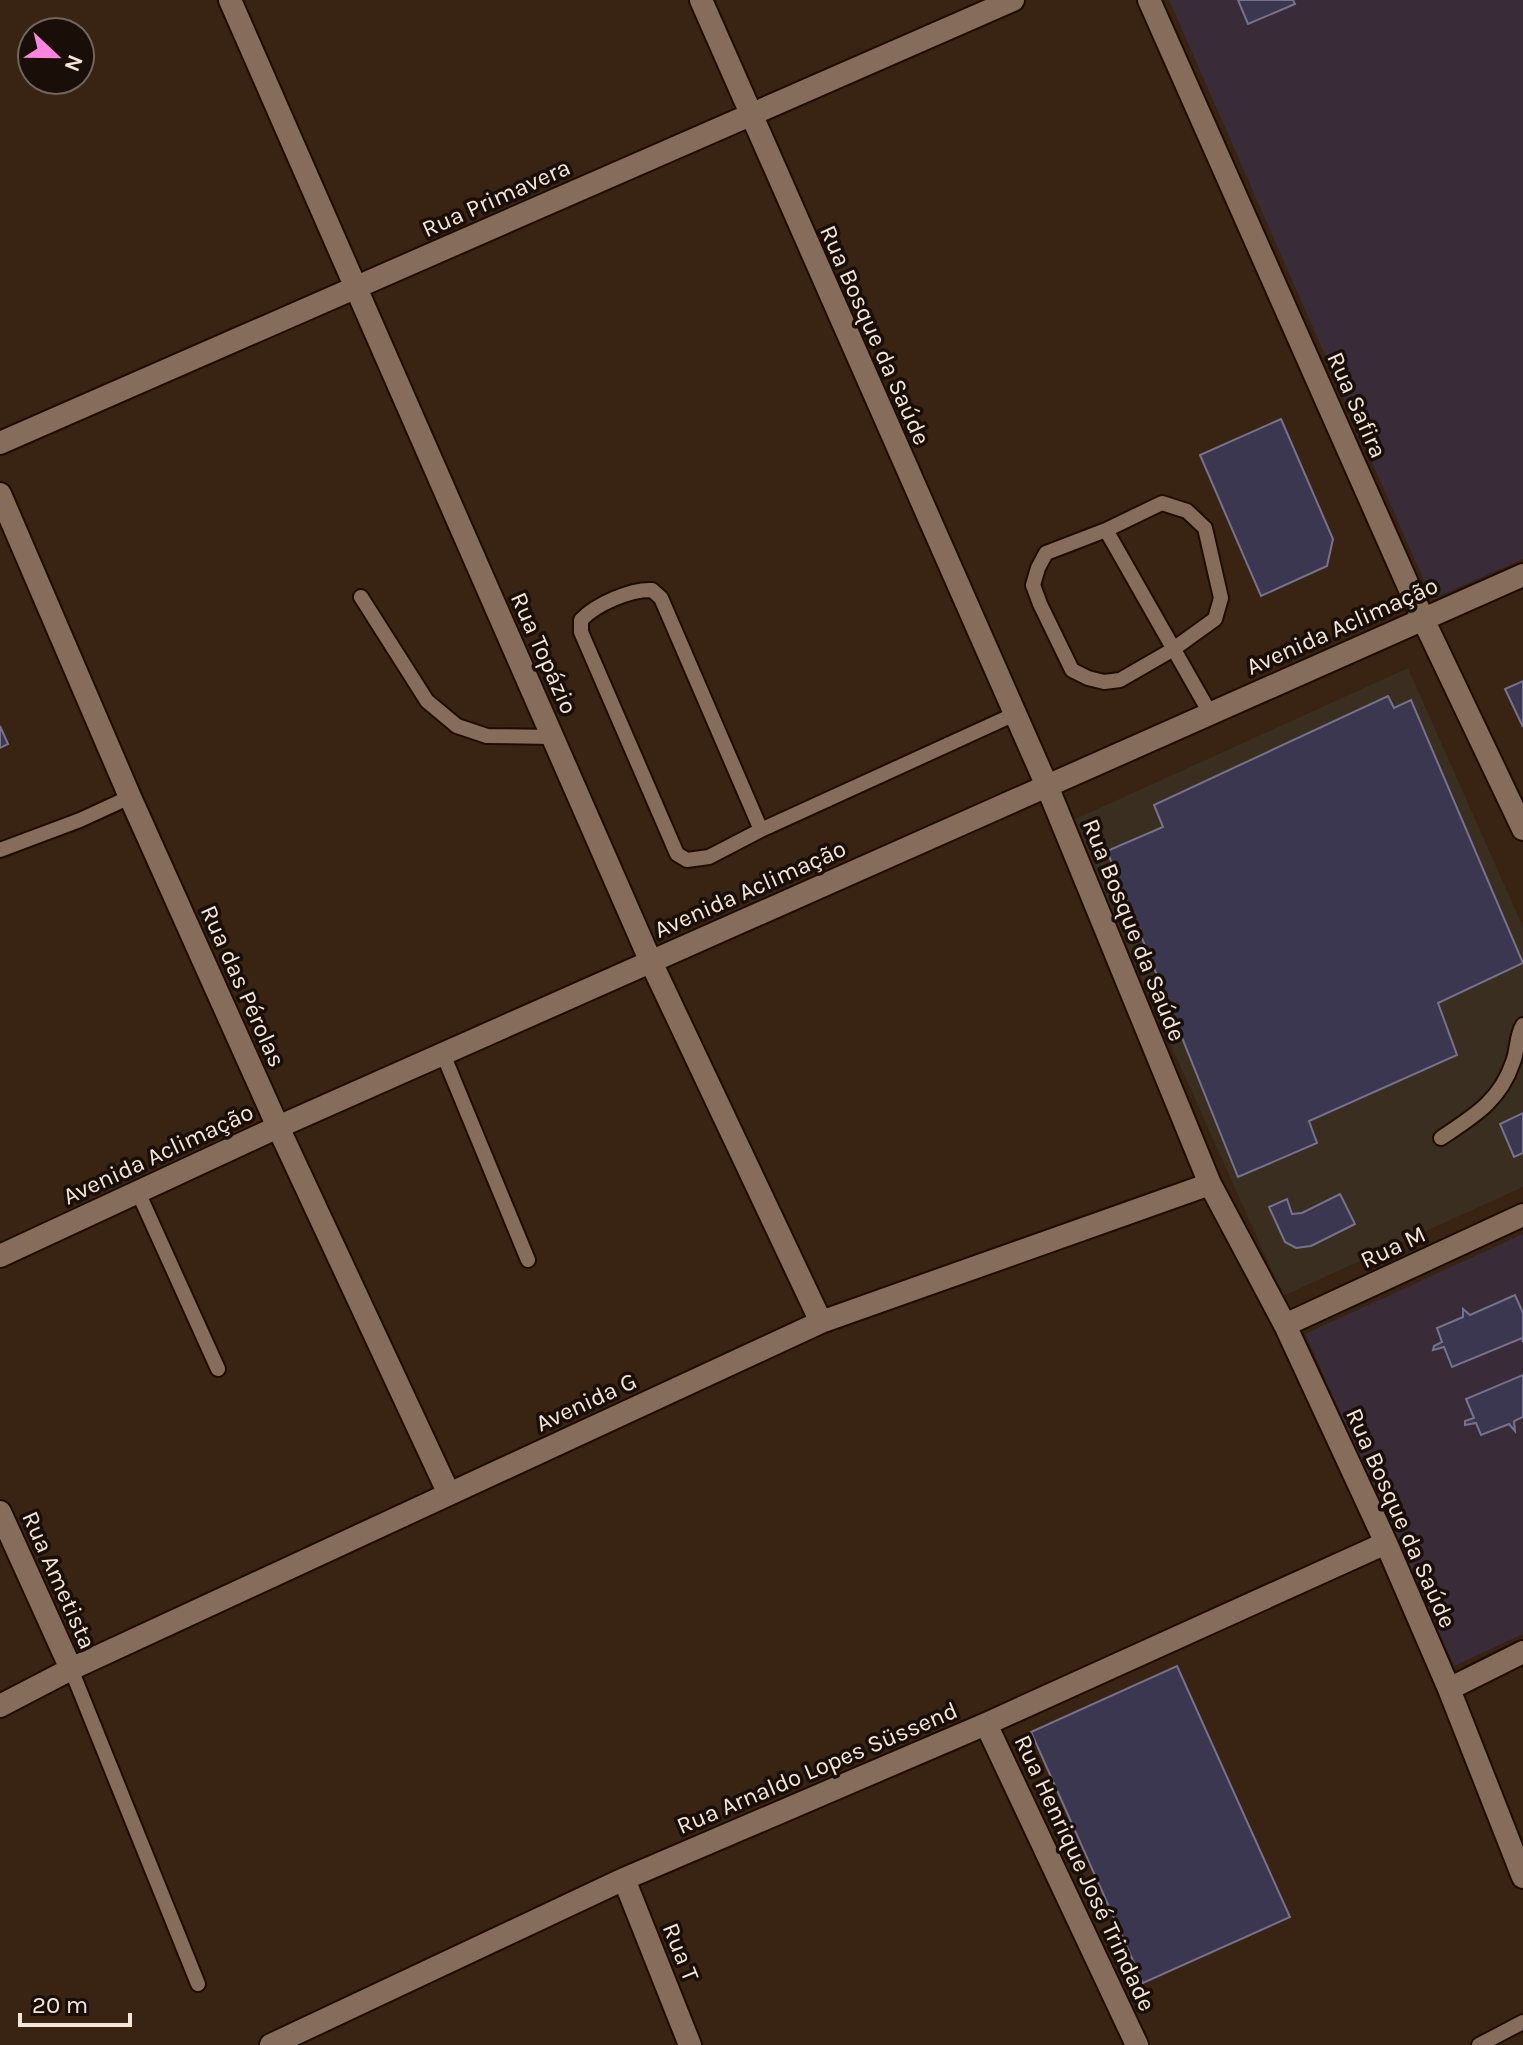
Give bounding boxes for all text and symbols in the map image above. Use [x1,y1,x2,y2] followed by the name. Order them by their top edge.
[16,16,96,96] north arrow
[59,51,89,75] text: N
[418,153,574,243] street label: Rua Primavera
[814,221,936,449] street label: Rua Bosque da Saúde
[1321,348,1393,462] street label: Rua Safira
[1242,571,1442,681] street label: Avenida Aclimação
[505,588,583,718] street label: Rua Topázio
[1077,815,1191,1045] street label: Rua Bosque da Saúde
[650,834,850,944] street label: Avenida Aclimação
[195,901,291,1071] street label: Rua das Pérolas
[58,1098,258,1210] street label: Avenida Aclimação
[1356,1220,1430,1274] street label: Rua M
[531,1367,641,1437] street label: Avenida G
[1340,1404,1462,1632] street label: Rua Bosque da Saúde
[16,1507,102,1653] street label: Rua Ametista
[672,1696,962,1840] street label: Rua Arnaldo Lopes Süssend
[1009,1730,1161,2016] street label: Rua Henrique José Trindade
[657,1919,705,1985] street label: Rua T
[20,1977,130,2027] scale bar
[32,1991,88,2019] text: 20 m

